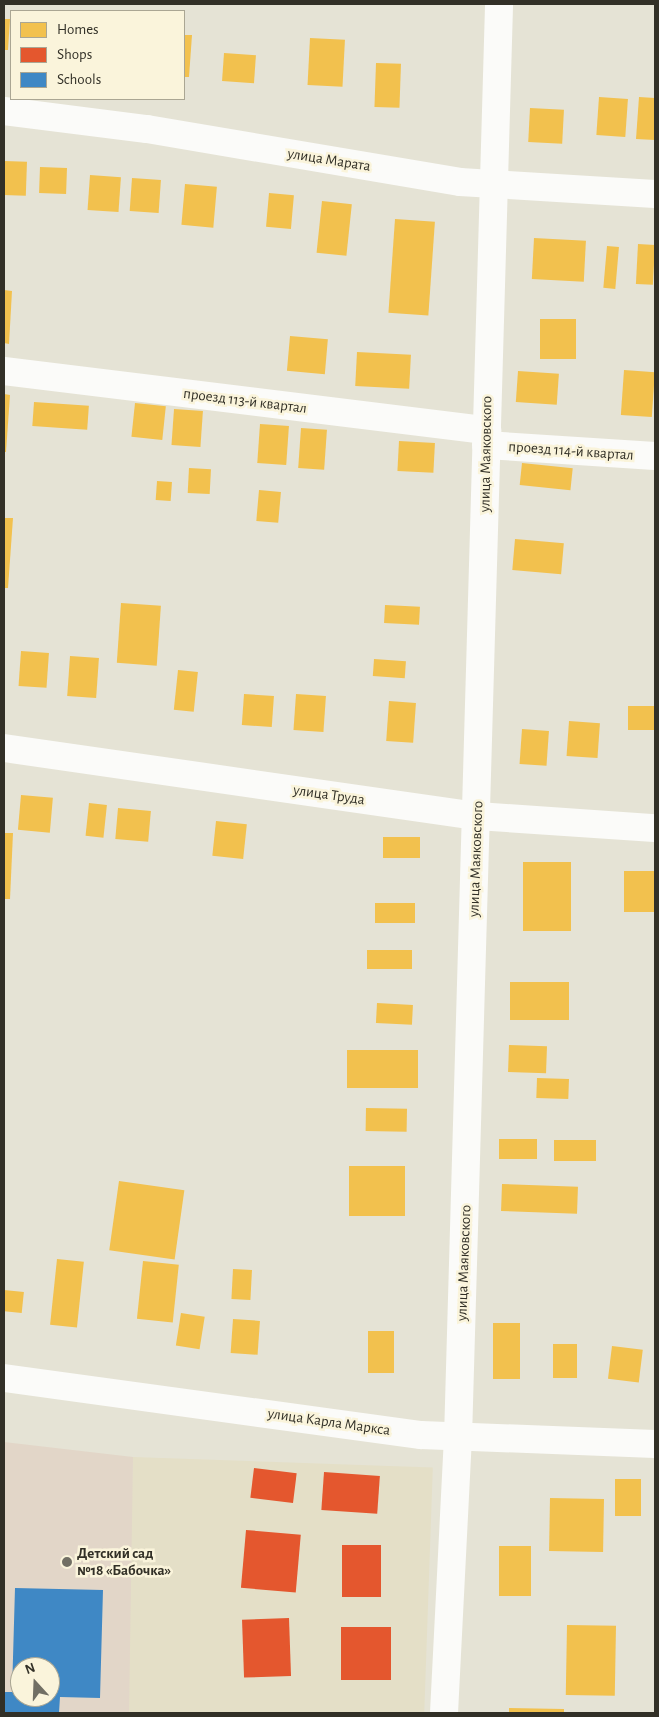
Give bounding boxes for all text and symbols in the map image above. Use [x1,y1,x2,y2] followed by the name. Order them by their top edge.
[10,10,185,100] legend
[57,22,99,37] text: Homes
[57,47,92,62] text: Shops
[57,72,101,87] text: Schools
[286,145,372,175] street label: улица Марата
[182,384,308,418] street label: проезд 113-й квартал
[476,396,496,512] street label: улица Маяковского
[508,438,634,464] street label: проезд 114-й квартал
[292,781,366,809] street label: улица Труда
[465,801,487,917] street label: улица Маяковского
[453,1205,475,1321] street label: улица Маяковского
[267,1405,391,1439] street label: улица Карла Маркса
[77,1544,171,1579] place label: Детский сад №18 «Бабочка»
[61,1556,73,1568] marker: Детский сад №18 «Бабочка»
[10,1657,60,1707] north arrow
[23,1661,37,1677] text: N

